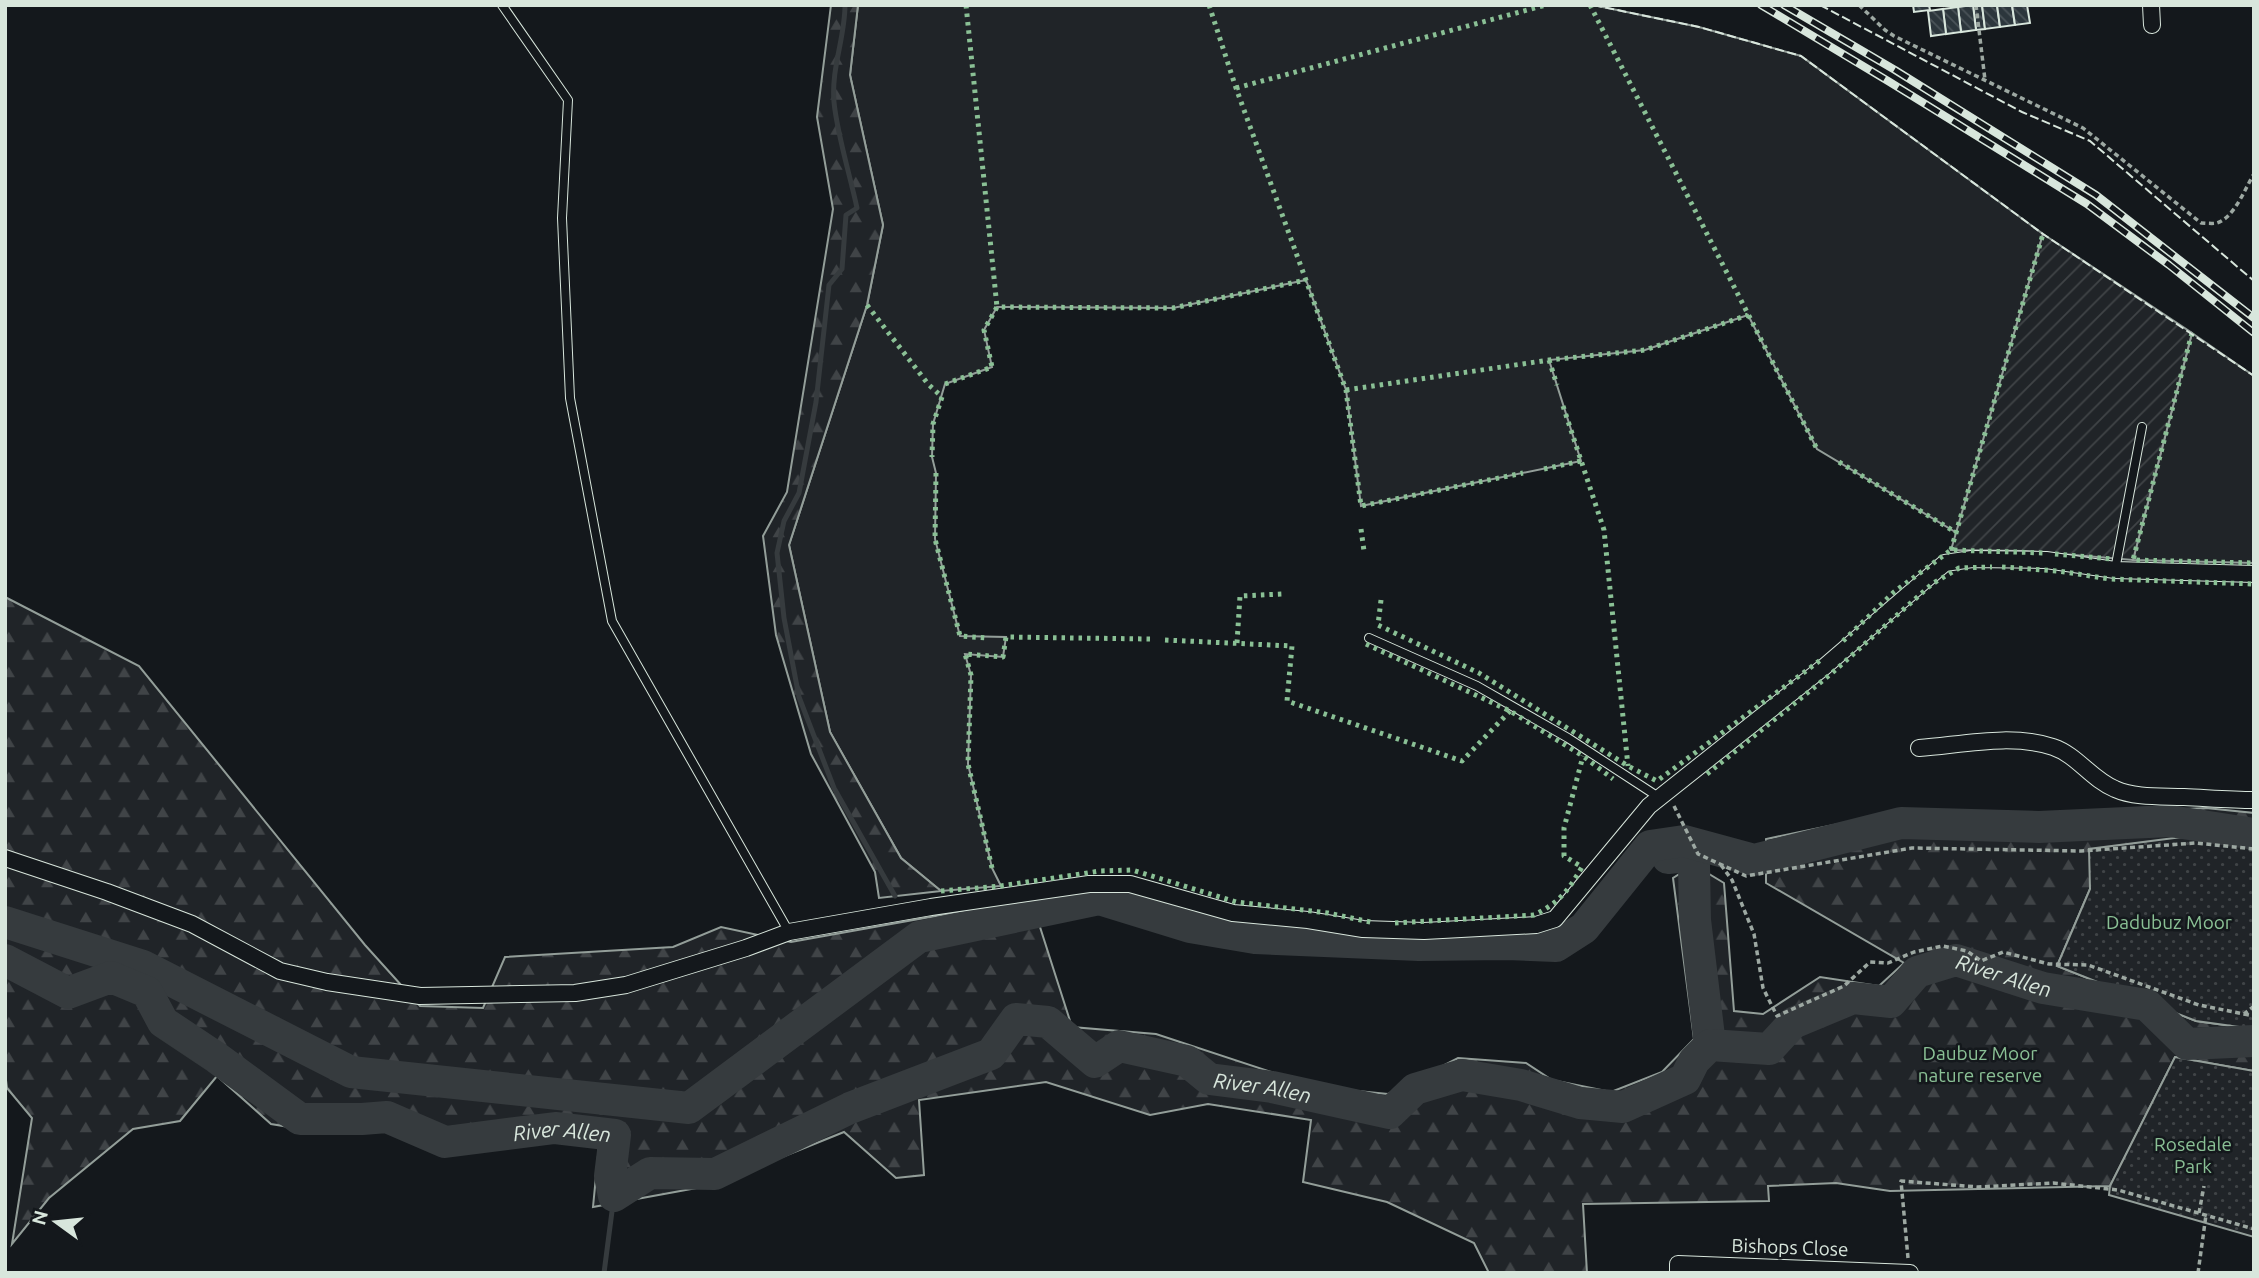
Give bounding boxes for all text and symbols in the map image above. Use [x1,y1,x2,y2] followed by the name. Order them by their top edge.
[2106,911,2232,933] park label: Dadubuz Moor
[1953,949,2053,1001] water label: River Allen
[1918,1042,2042,1086] park label: Daubuz Moor nature reserve
[1212,1068,1314,1107] water label: River Allen
[511,1116,612,1146] water label: River Allen
[2154,1133,2232,1177] park label: Rosedale Park
[21,1187,91,1257] north arrow
[27,1208,52,1227] text: N
[1731,1234,1849,1260] street label: Bishops Close

